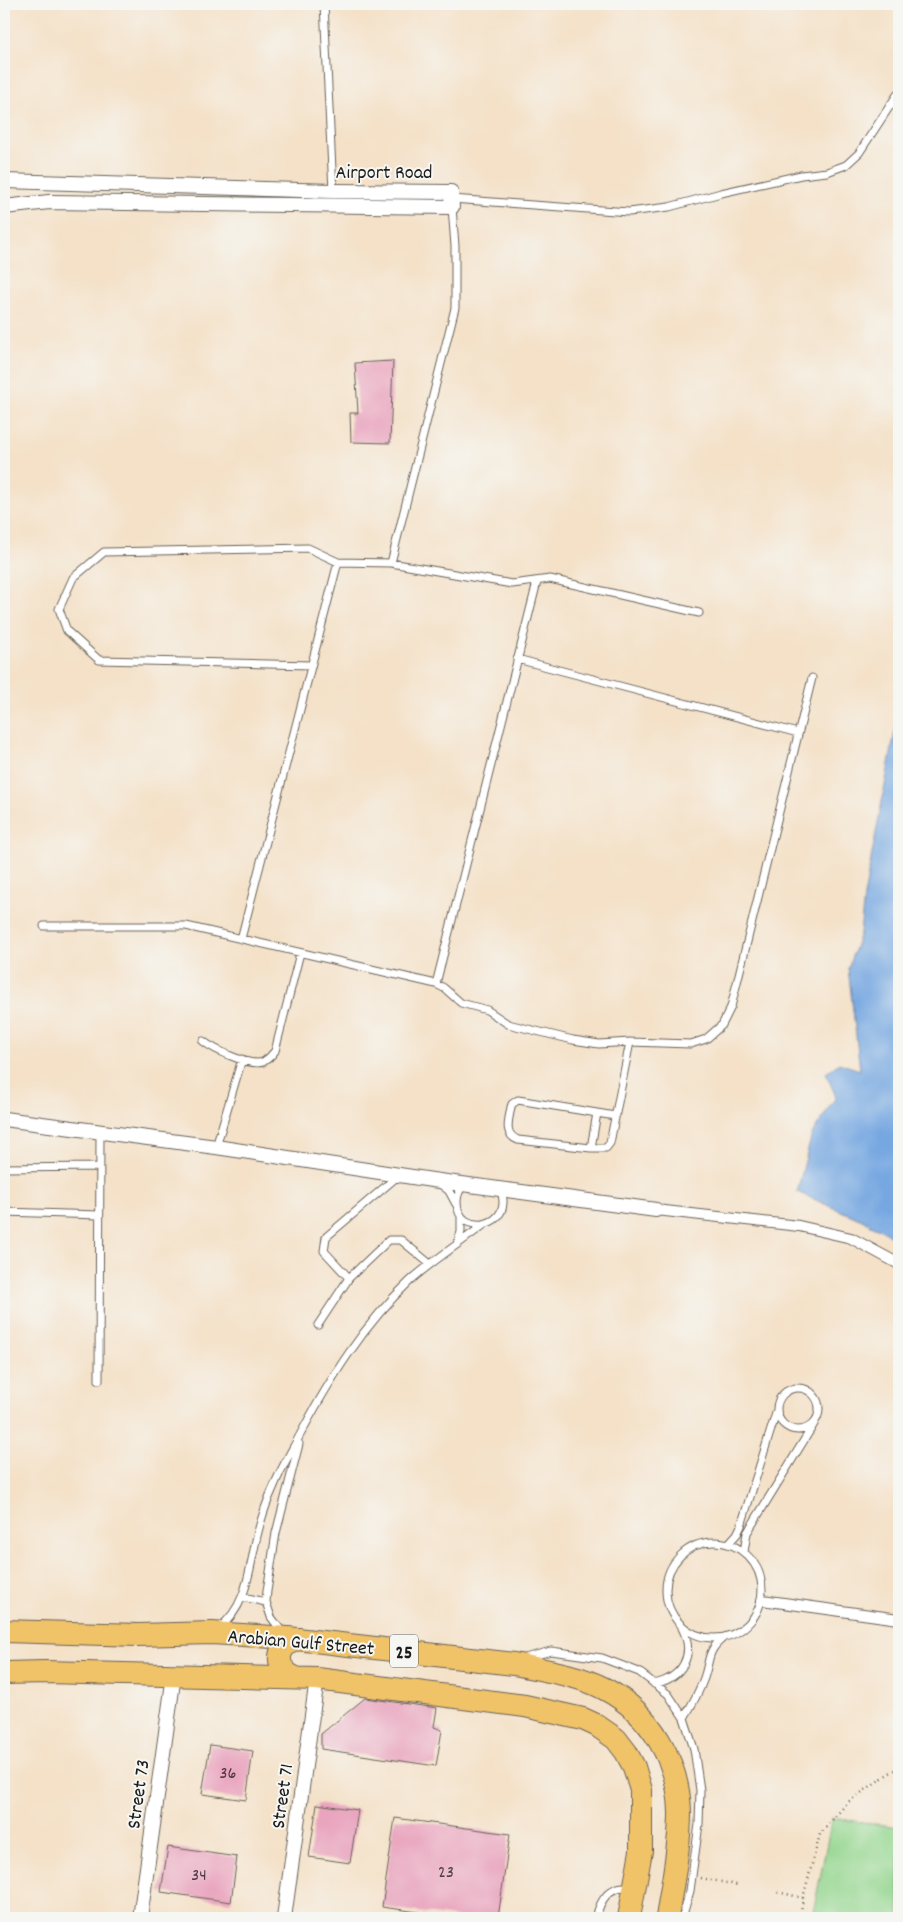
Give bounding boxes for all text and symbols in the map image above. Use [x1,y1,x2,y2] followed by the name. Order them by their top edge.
[336,160,432,188] street label: Airport Road
[226,1624,375,1664] street label: Arabian Gulf Street
[390,1634,418,1668] road number: 25
[121,1758,159,1831] street label: Street 73
[220,1762,236,1787] house number: 36
[266,1762,302,1831] street label: Street 71
[438,1861,454,1886] house number: 23
[191,1864,207,1889] house number: 34

